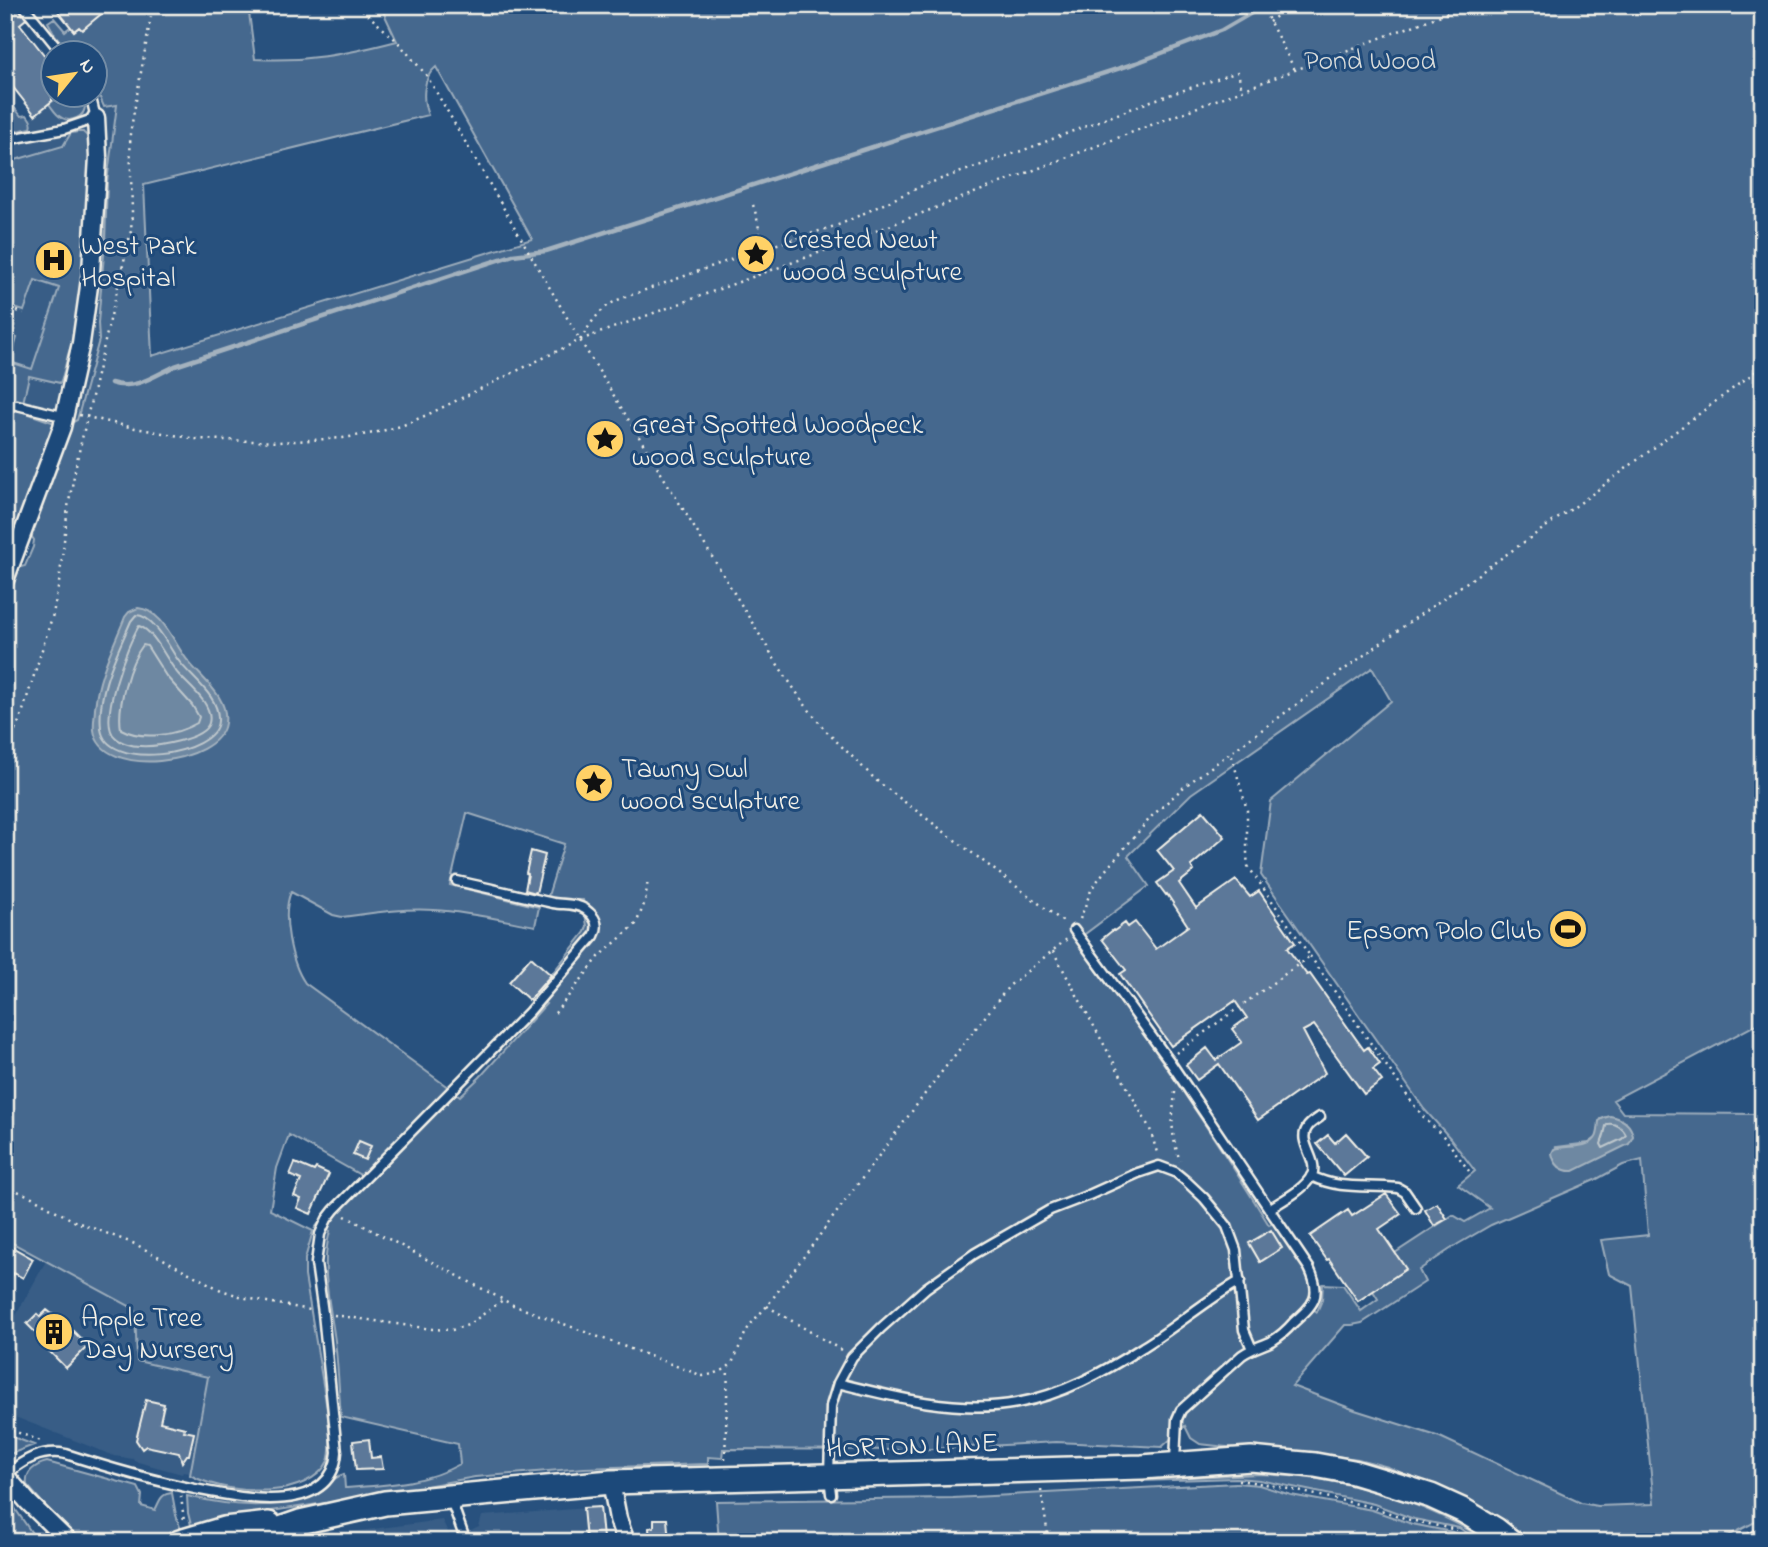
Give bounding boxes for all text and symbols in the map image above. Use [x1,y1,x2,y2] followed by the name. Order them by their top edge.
[38,38,108,108] north arrow
[1304,42,1436,83] park label: Pond Wood
[72,54,102,79] text: N
[783,221,963,294] place label: Crested Newt wood sculpture
[81,227,197,300] place label: West Park Hospital
[735,233,777,275] place icon: Crested Newt wood sculpture
[33,239,75,281] hospital icon: West Park Hospital
[632,406,924,479] place label: Great Spotted Woodpeck wood sculpture
[584,418,626,460] place icon: Great Spotted Woodpeck wood sculpture
[621,750,801,823] place label: Tawny Owl wood sculpture
[573,762,615,804] place icon: Tawny Owl wood sculpture
[1547,908,1589,950] sports icon: Epsom Polo Club
[1346,912,1541,953] place label: Epsom Polo Club
[80,1299,234,1372] place label: Apple Tree Day Nursery
[33,1311,75,1353] building icon: Apple Tree Day Nursery
[825,1424,999,1471] street label: HORTON LANE

